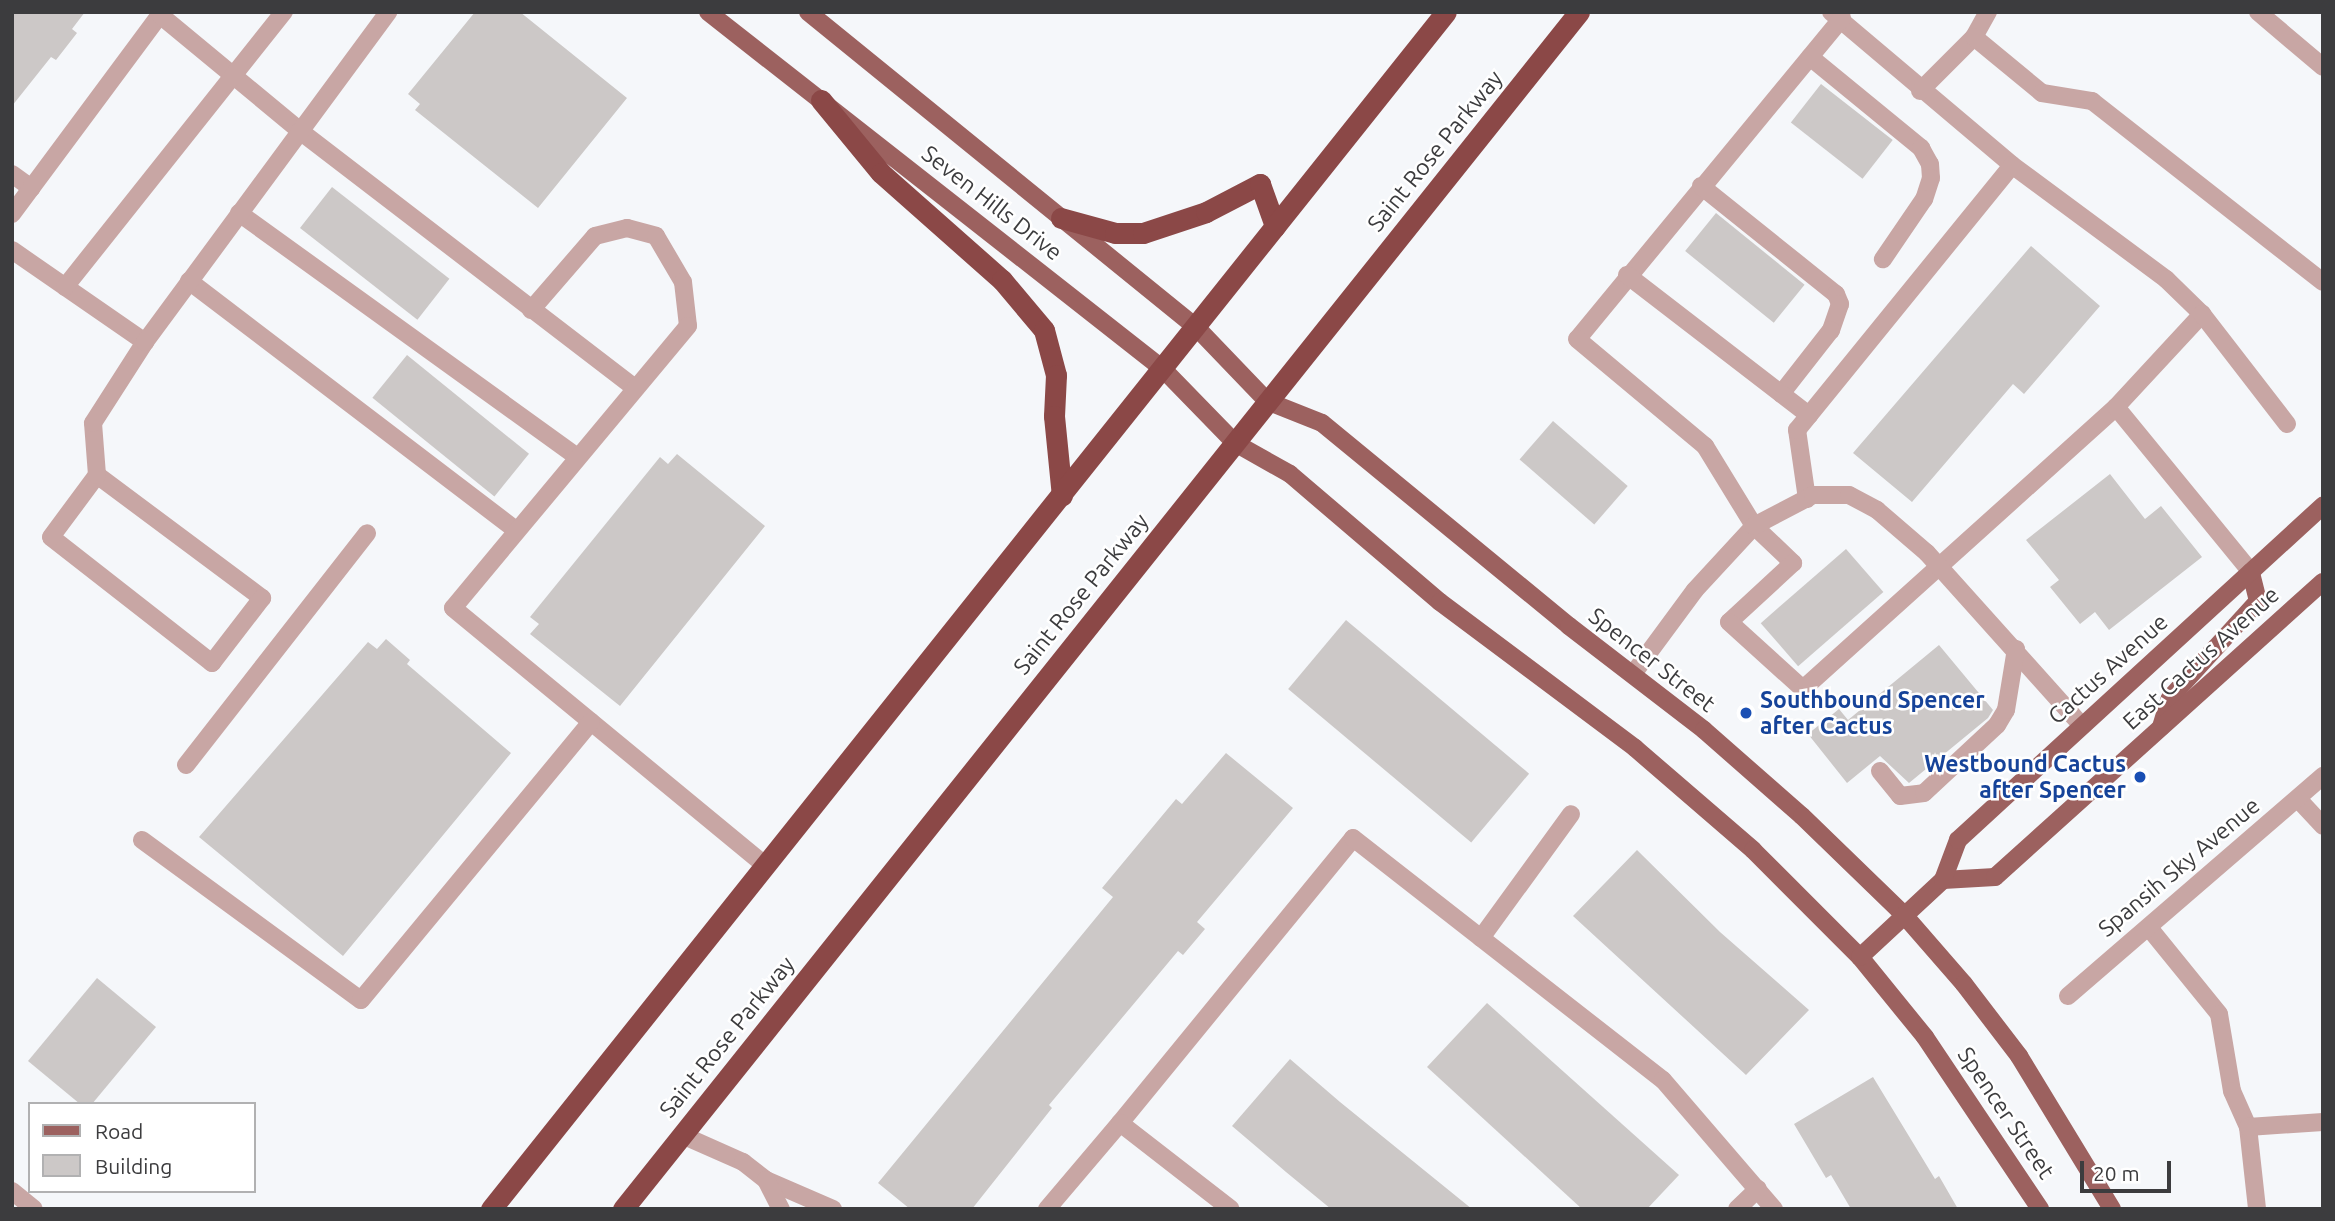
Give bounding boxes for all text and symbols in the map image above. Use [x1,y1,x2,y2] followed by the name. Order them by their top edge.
[1362,65,1508,237] street label: Saint Rose Parkway
[916,140,1068,266] street label: Seven Hills Drive
[1008,508,1154,680] street label: Saint Rose Parkway
[2117,581,2285,735] street label: East Cactus Avenue
[1583,602,1721,718] street label: Spencer Street
[2042,608,2174,730] street label: Cactus Avenue
[1760,686,1985,740] place label: Southbound Spencer after Cactus
[1738,705,1754,721] marker: Southbound Spencer after Cactus
[1924,750,2126,804] place label: Westbound Cactus after Spencer
[2132,769,2148,785] marker: Westbound Cactus after Spencer
[2093,792,2265,942] street label: Spansih Sky Avenue
[654,951,800,1123] street label: Saint Rose Parkway
[1952,1042,2060,1184] street label: Spencer Street
[28,1102,256,1193] legend
[95,1119,143,1143] text: Road
[2083,1148,2174,1192] scale bar
[95,1154,172,1178] text: Building
[2093,1161,2140,1185] text: 20 m

